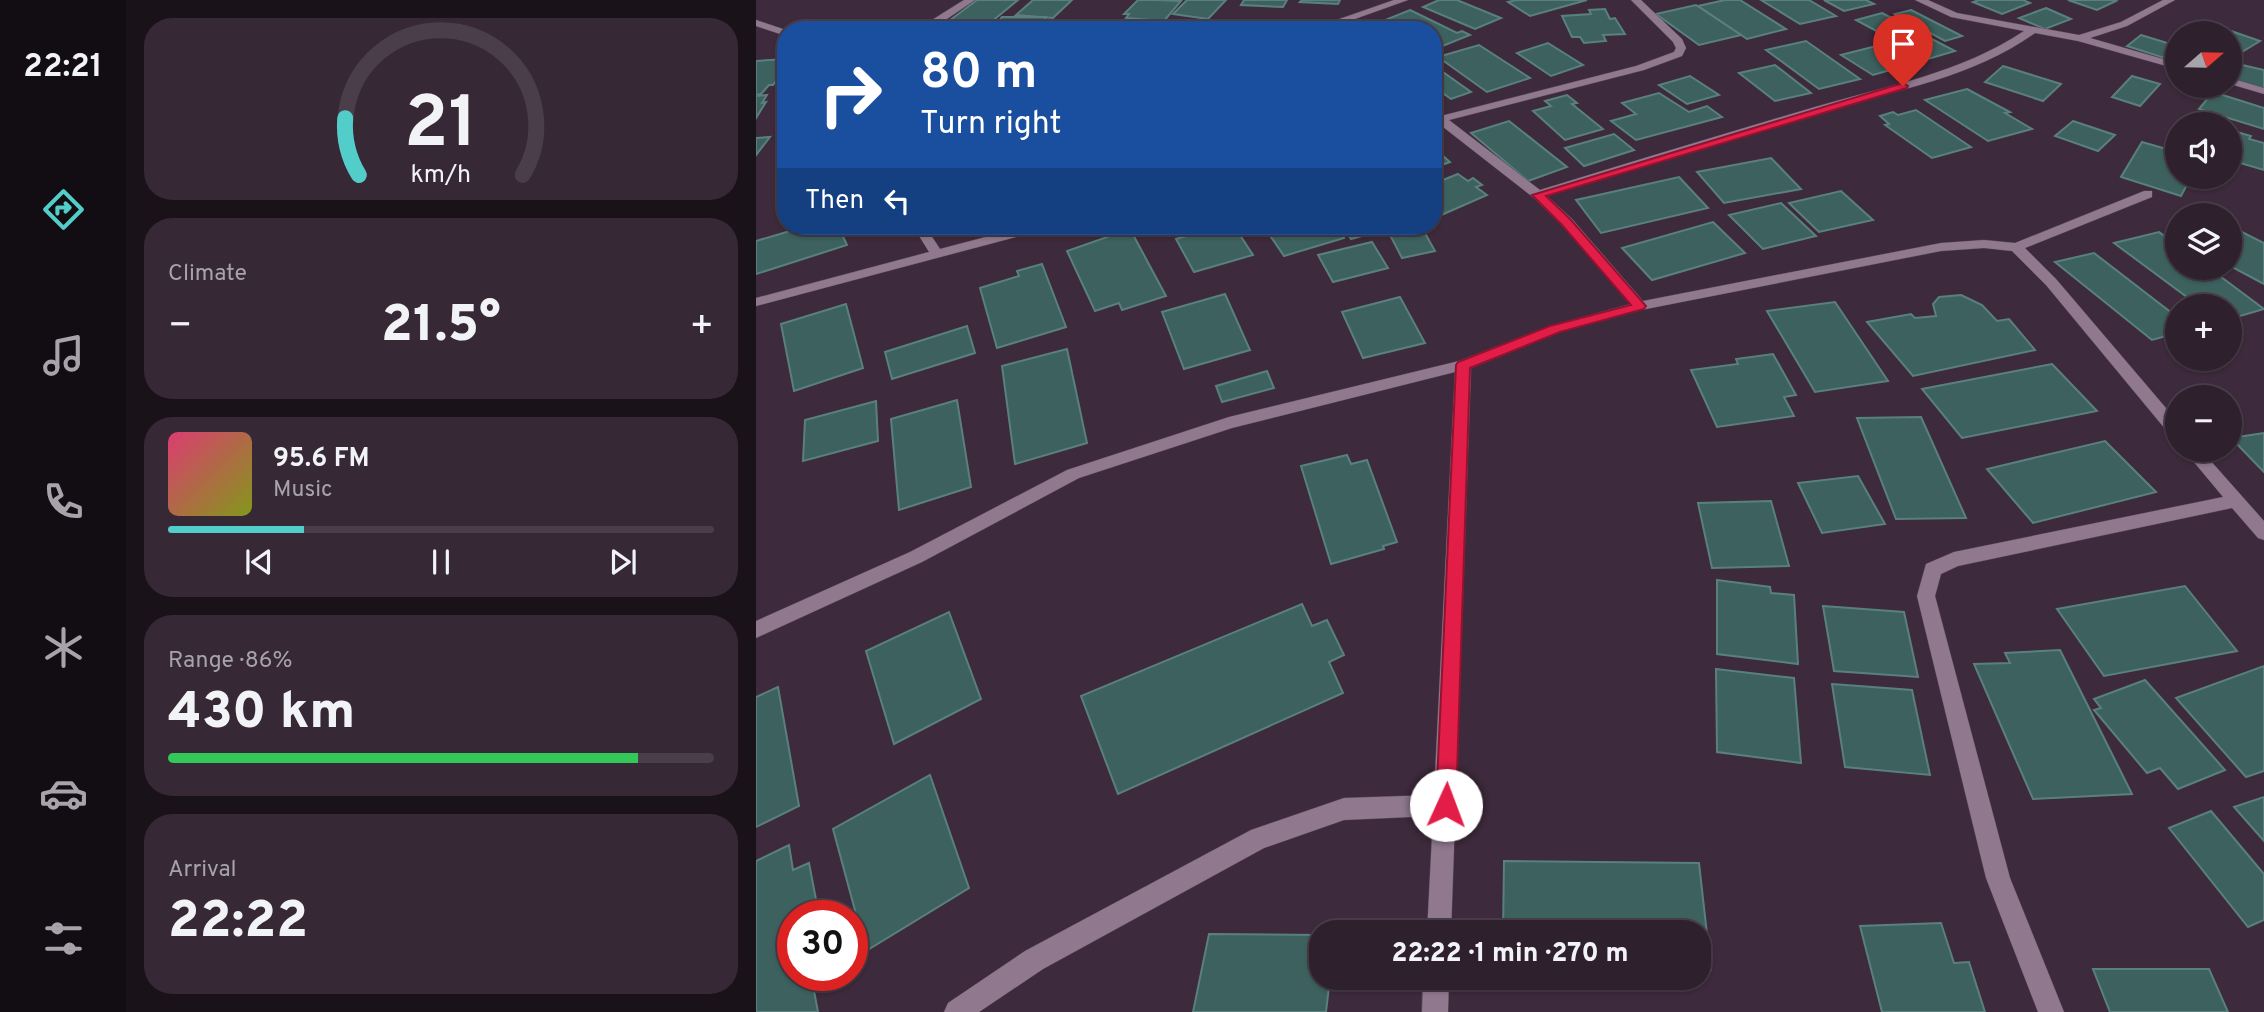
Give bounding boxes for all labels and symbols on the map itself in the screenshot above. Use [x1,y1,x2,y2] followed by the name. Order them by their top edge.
[1873,14,1933,86] pin
[2165,21,2242,98] north arrow
[1409,768,1483,842] position arrow
[777,900,868,991] speed limit sign: 30

